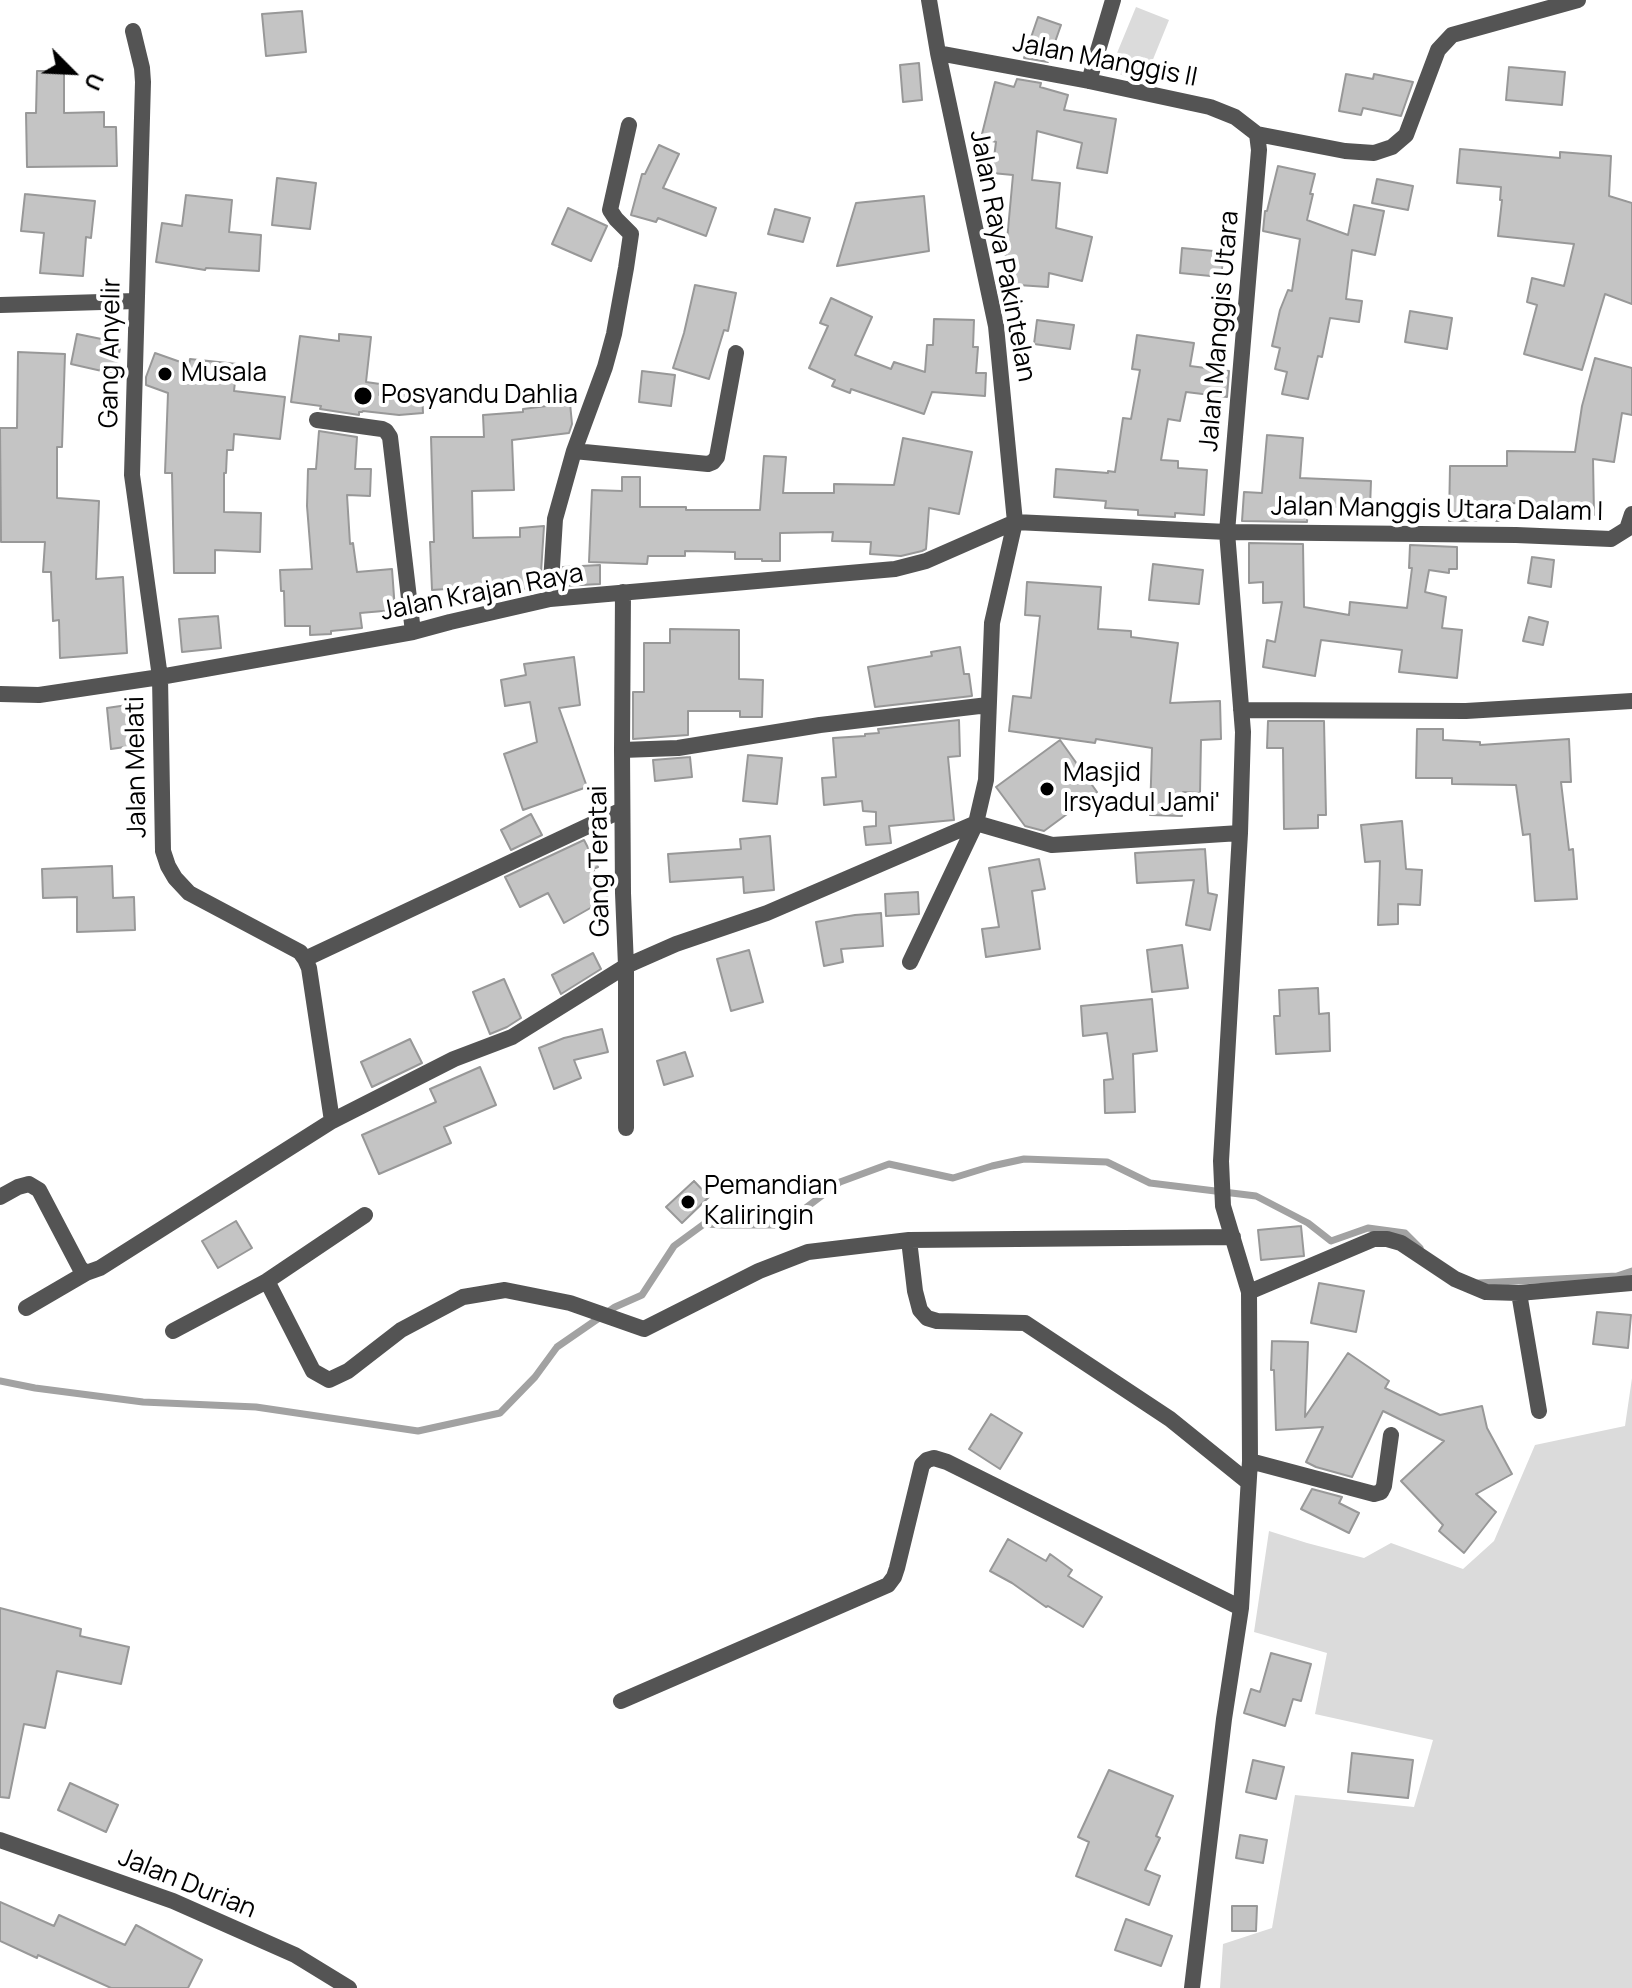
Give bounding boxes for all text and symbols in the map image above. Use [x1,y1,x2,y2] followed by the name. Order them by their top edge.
[1010,28,1200,94] street label: Jalan Manggis II
[32,32,112,112] north arrow
[77,68,111,95] text: U
[962,128,1042,384] street label: Jalan Raya Pakintelan
[1194,209,1246,453] street label: Jalan Manggis Utara
[94,278,128,428] street label: Gang Anyelir
[181,358,267,390] place label: Musala
[156,365,174,383] marker: Musala
[381,380,578,412] place label: Posyandu Dahlia
[352,385,374,407] marker: Posyandu Dahlia
[1271,492,1603,528] street label: Jalan Manggis Utara Dalam I
[378,558,586,628] street label: Jalan Krajan Raya
[120,696,154,838] street label: Jalan Melati
[1063,758,1220,820] place label: Masjid Irsyadul Jami'
[1038,780,1056,798] marker: Masjid Irsyadul Jami'
[583,785,617,937] street label: Gang Teratai
[704,1171,838,1232] place label: Pemandian Kaliringin
[679,1193,697,1211] marker: Pemandian Kaliringin
[114,1842,260,1926] street label: Jalan Durian

